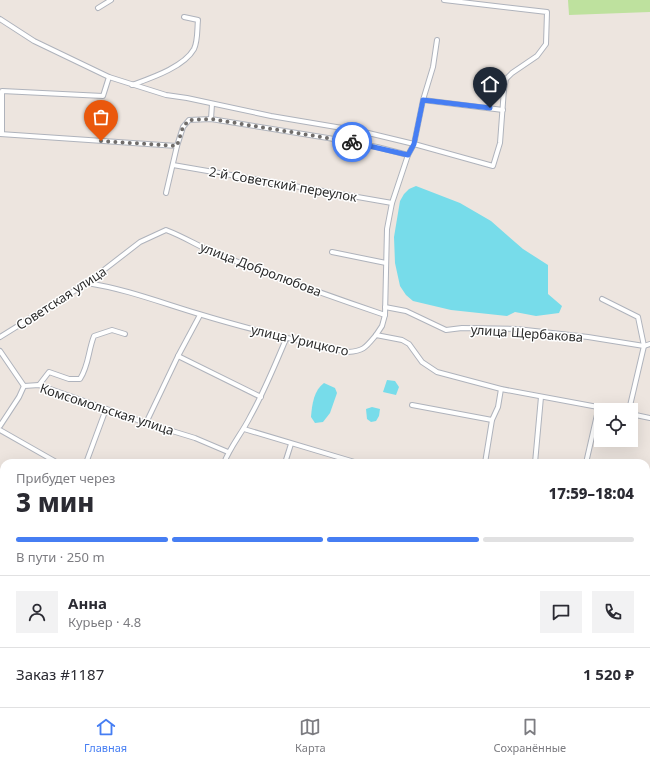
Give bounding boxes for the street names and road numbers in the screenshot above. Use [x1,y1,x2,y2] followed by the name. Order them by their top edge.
[207,162,359,206] street label: 2-й Советский переулок
[198,238,324,300] street label: улица Добролюбова
[12,262,110,334] street label: Советская улица
[249,320,351,360] street label: улица Урицкого
[470,320,584,346] street label: улица Щербакова
[38,379,176,439] street label: Комсомольская улица

